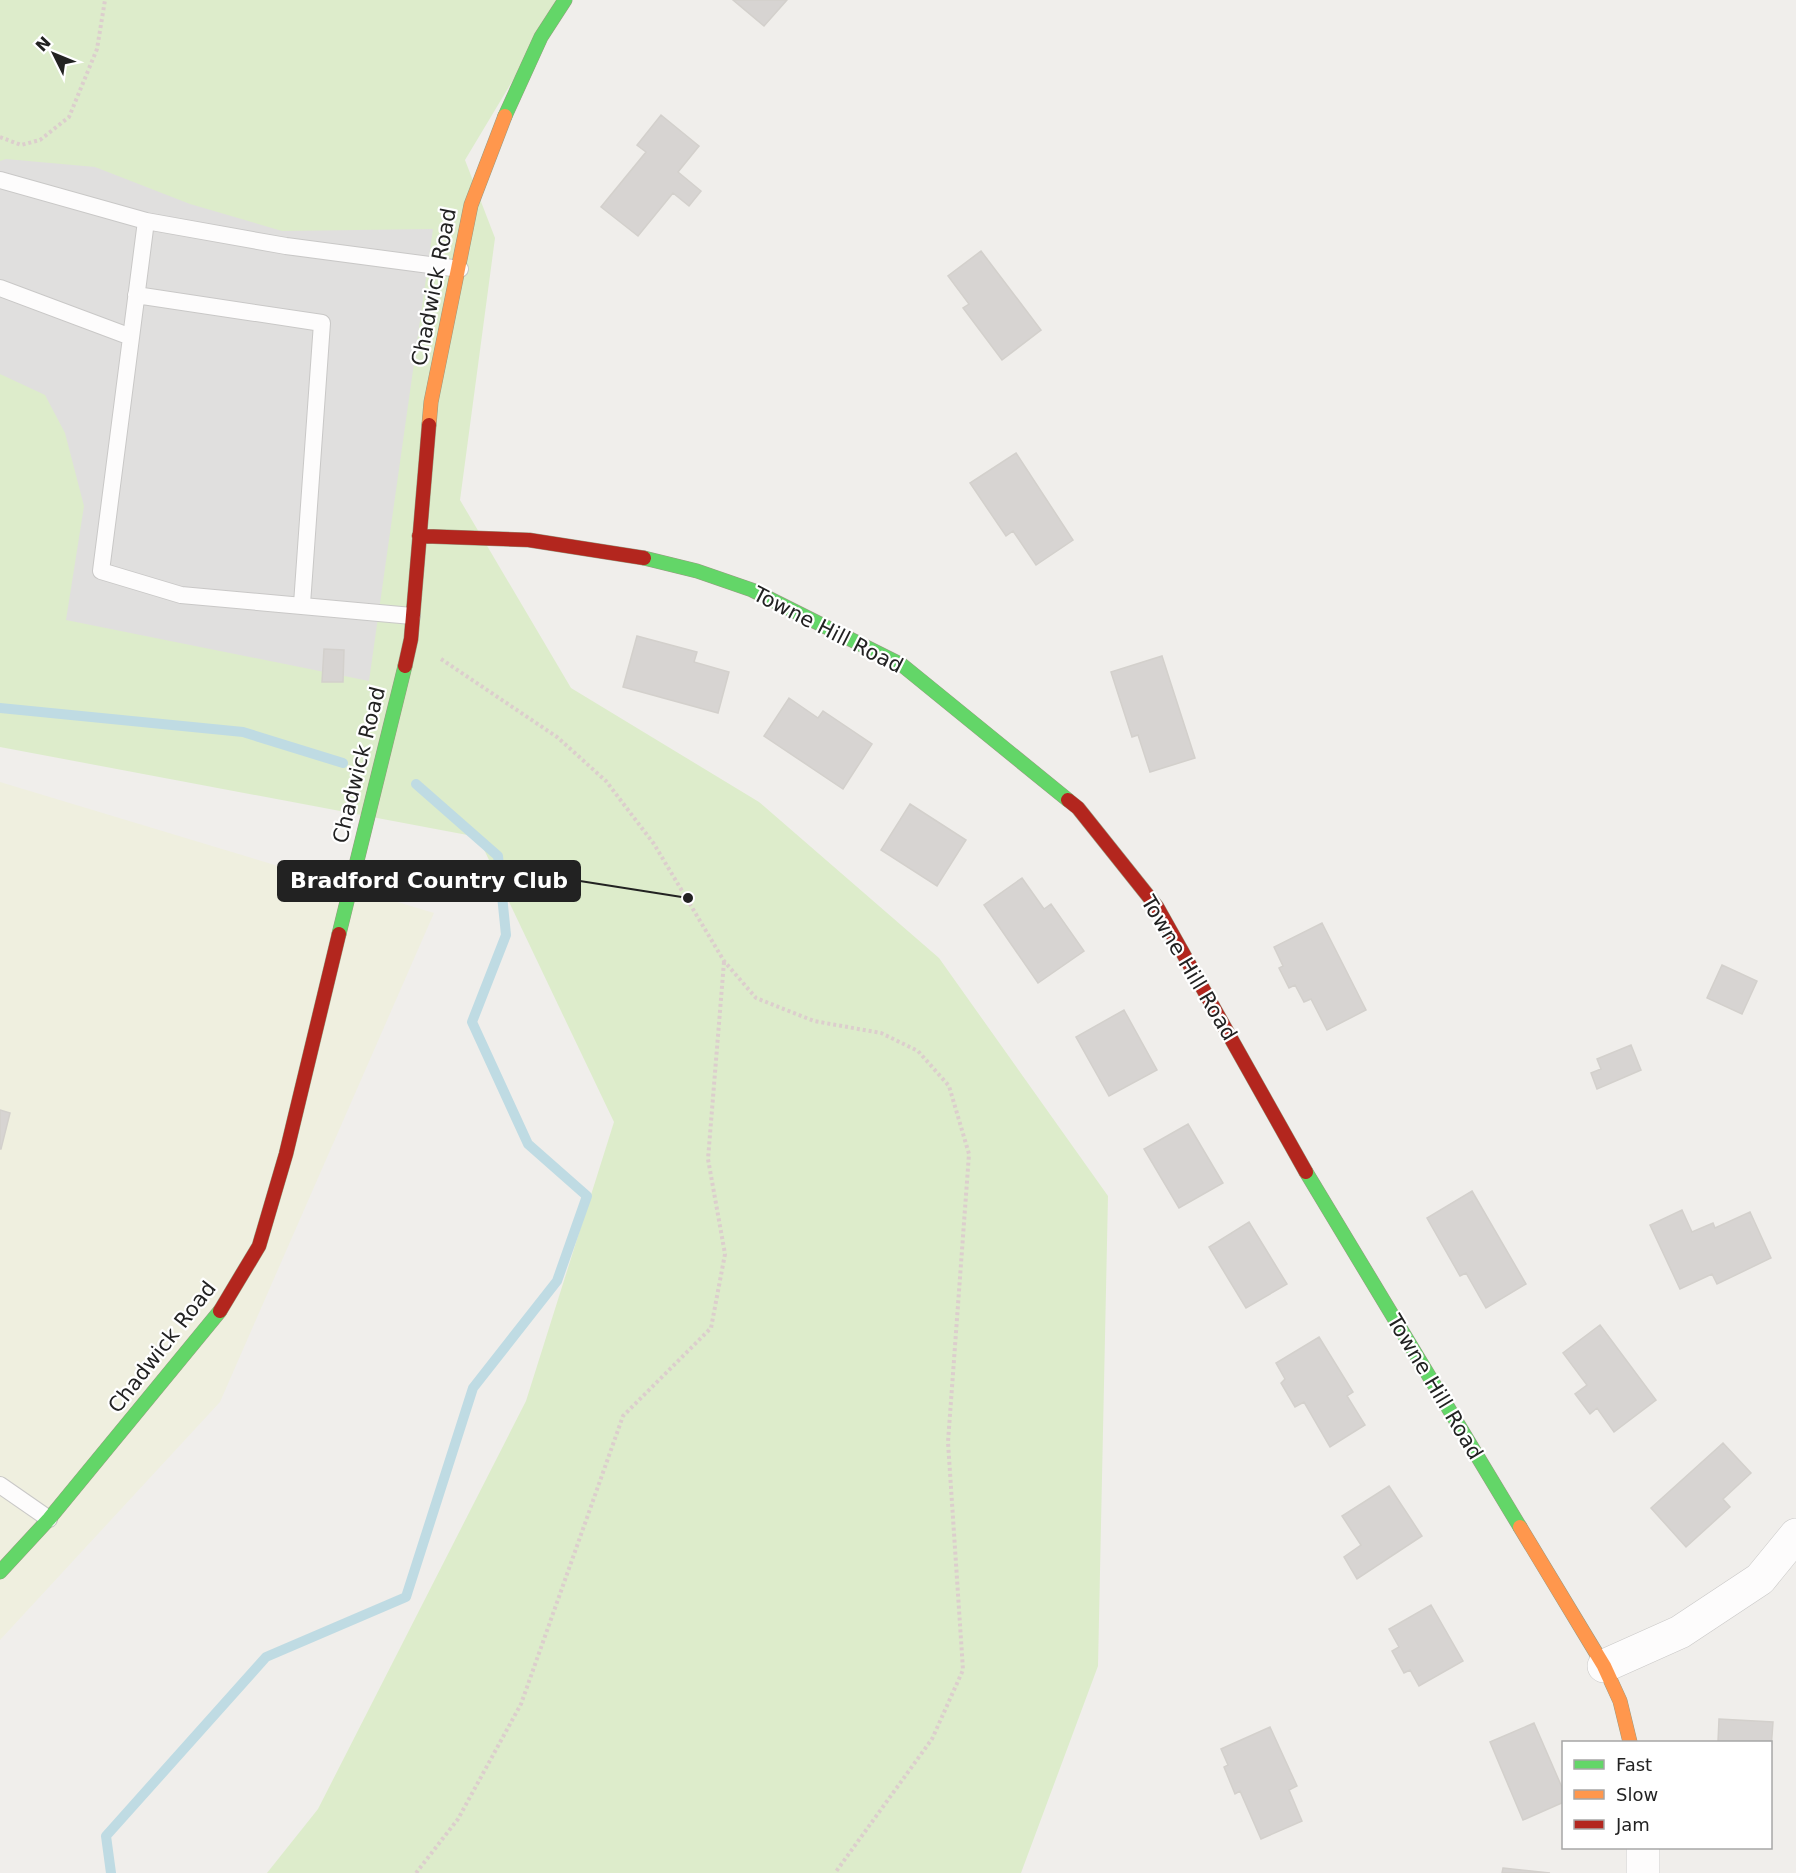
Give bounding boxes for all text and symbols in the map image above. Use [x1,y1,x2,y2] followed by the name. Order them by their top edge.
[24,24,84,84] north arrow
[32,33,55,55] text: N
[407,206,461,368] street label: Chadwick Road
[748,581,907,678] street label: Towne Hill Road
[328,684,390,846] street label: Chadwick Road
[278,861,580,901] callout: Bradford Country Club
[290,868,568,893] text: Bradford Country Club
[1136,890,1242,1045] street label: Towne Hill Road
[103,1276,221,1418] street label: Chadwick Road
[1382,1309,1488,1464] street label: Towne Hill Road
[1562,1741,1772,1849] legend
[1616,1754,1652,1775] text: Fast
[1616,1784,1658,1805] text: Slow
[1615,1814,1650,1835] text: Jam

